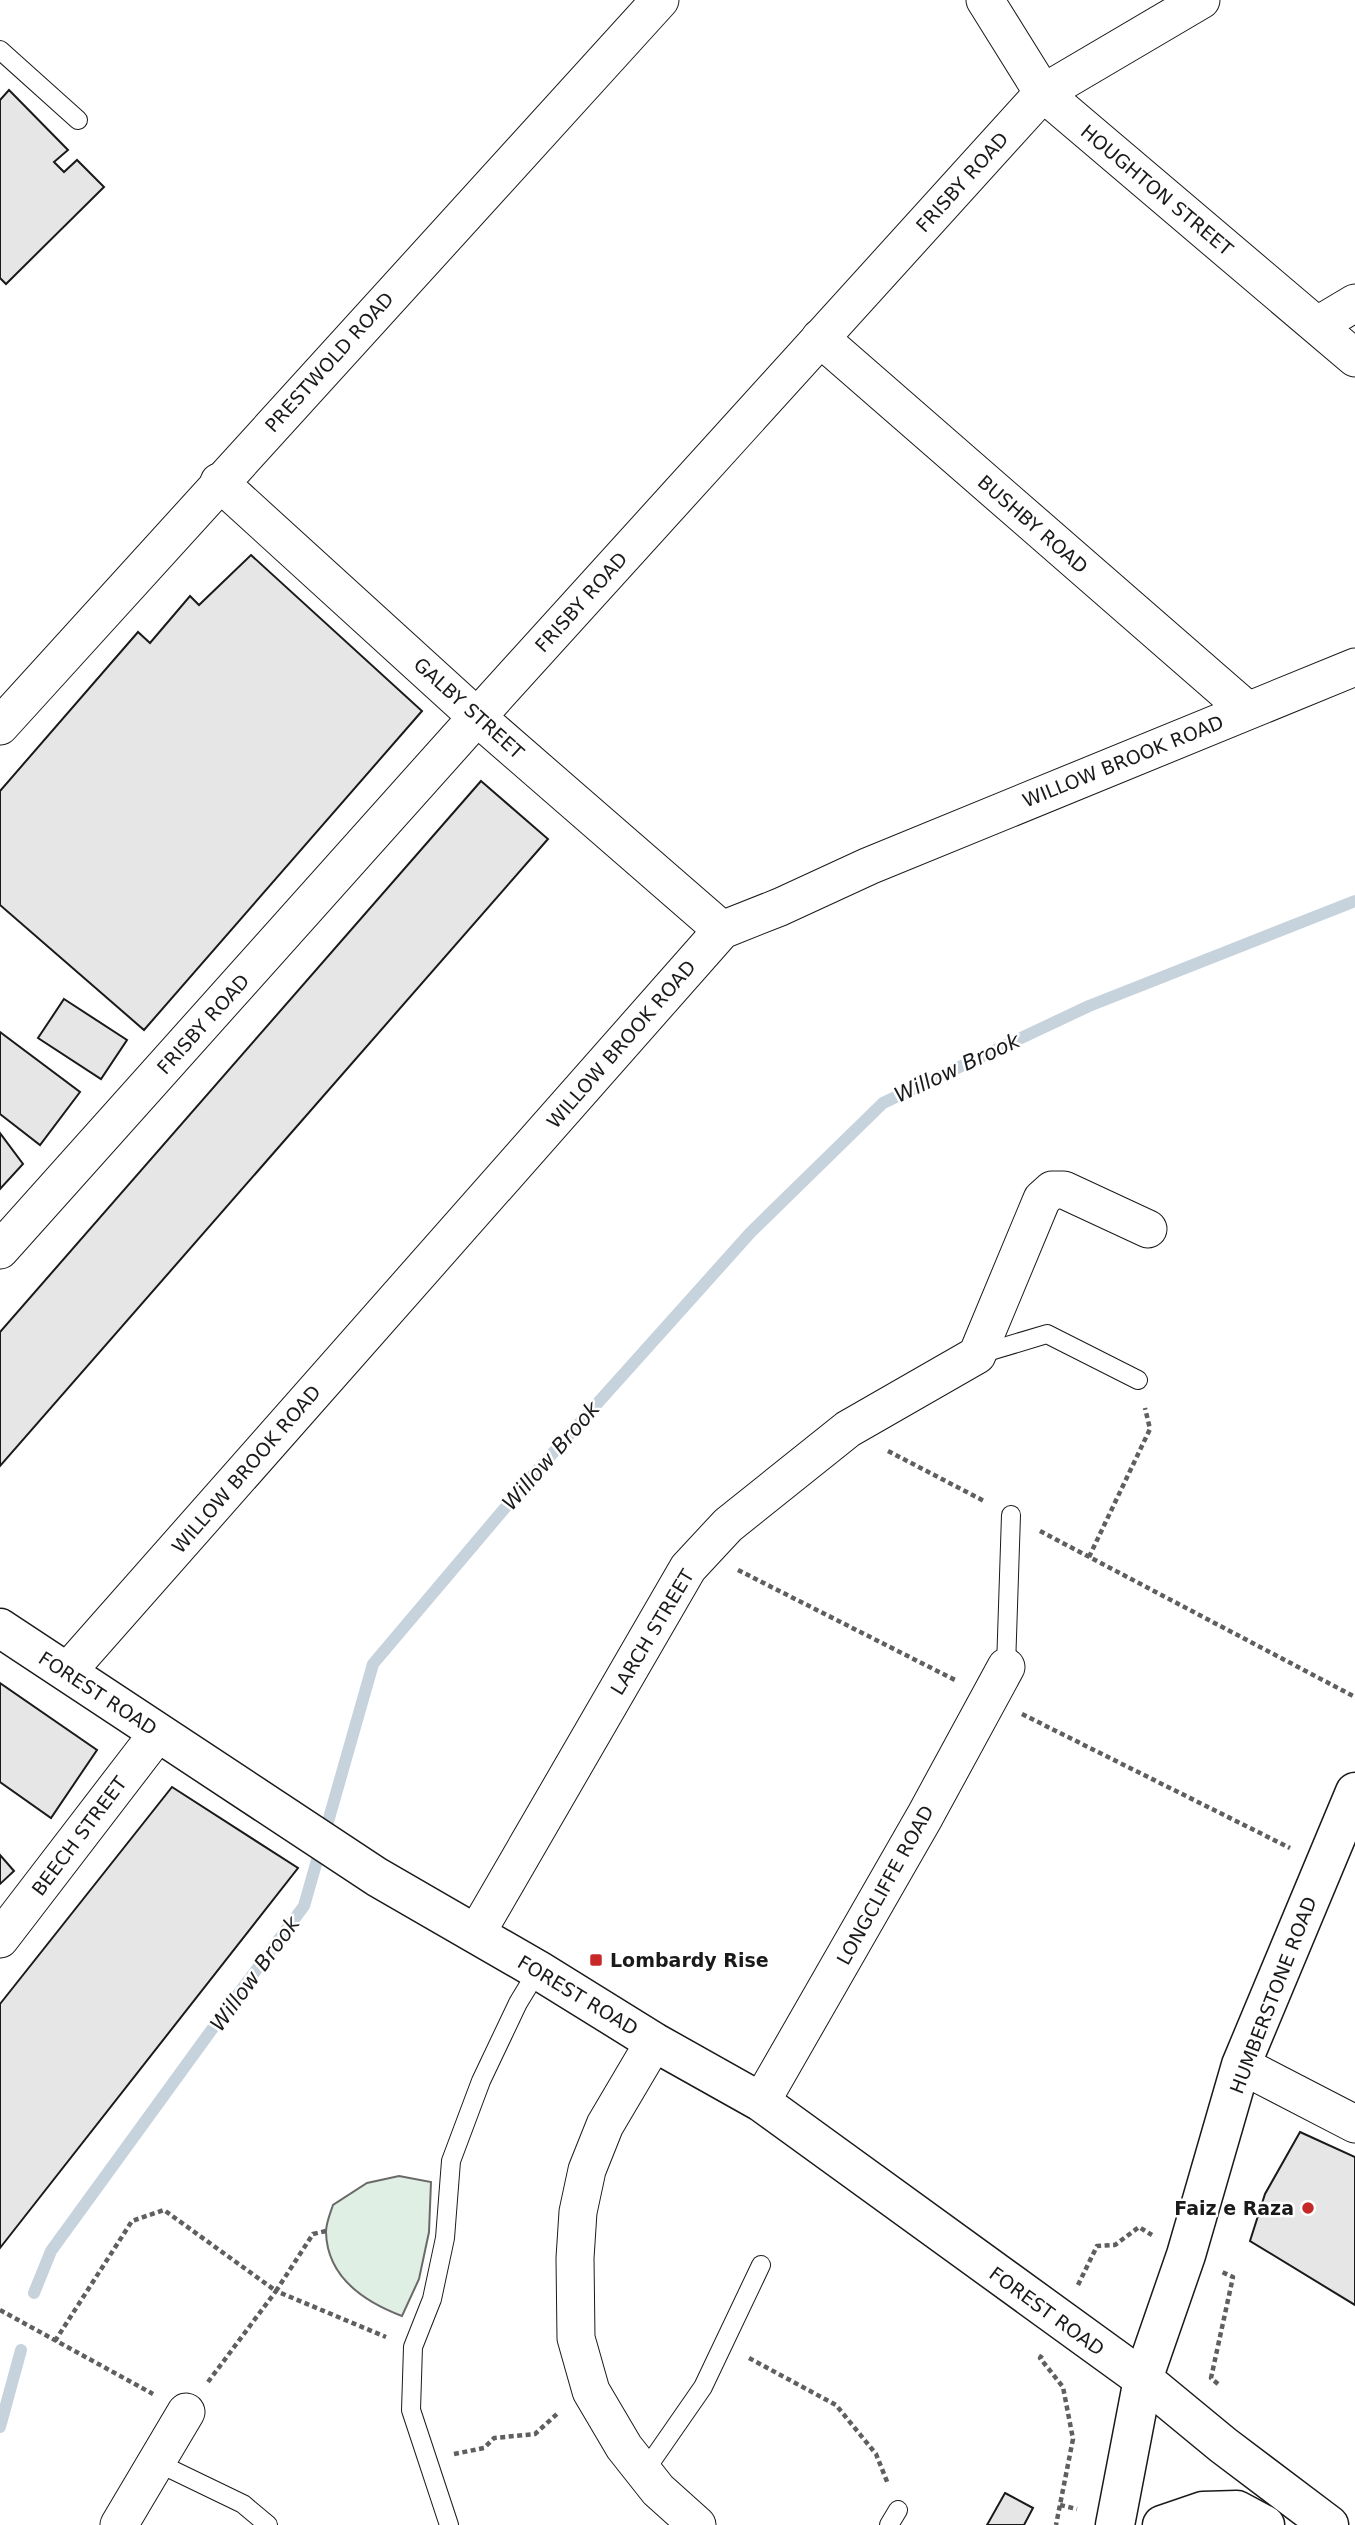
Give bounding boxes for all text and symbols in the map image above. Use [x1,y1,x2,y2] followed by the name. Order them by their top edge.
[1077,120,1238,260] street label: HOUGHTON STREET
[911,127,1013,237] street label: FRISBY ROAD
[260,287,398,437] street label: PRESTWOLD ROAD
[974,470,1092,578] street label: BUSHBY ROAD
[530,547,632,657] street label: FRISBY ROAD
[409,653,529,763] street label: GALBY STREET
[1019,711,1227,811] street label: WILLOW BROOK ROAD
[542,956,700,1132] street label: WILLOW BROOK ROAD
[152,969,254,1079] street label: FRISBY ROAD
[890,1028,1024,1108] water label: Willow Brook
[167,1381,325,1557] street label: WILLOW BROOK ROAD
[497,1396,605,1515] water label: Willow Brook
[606,1565,698,1699] street label: LARCH STREET
[35,1647,161,1739] street label: FOREST ROAD
[27,1772,131,1900] street label: BEECH STREET
[832,1802,938,1968] street label: LONGCLIFFE ROAD
[1225,1893,1321,2097] street label: HUMBERSTONE ROAD
[205,1911,305,2036] water label: Willow Brook
[610,1949,769,1971] place label: Lombardy Rise
[514,1950,642,2040] street label: FOREST ROAD
[588,1952,604,1968] marker: Lombardy Rise
[1174,2197,1294,2219] place label: Faiz e Raza
[1300,2200,1316,2216] marker: Faiz e Raza
[985,2262,1109,2360] street label: FOREST ROAD

